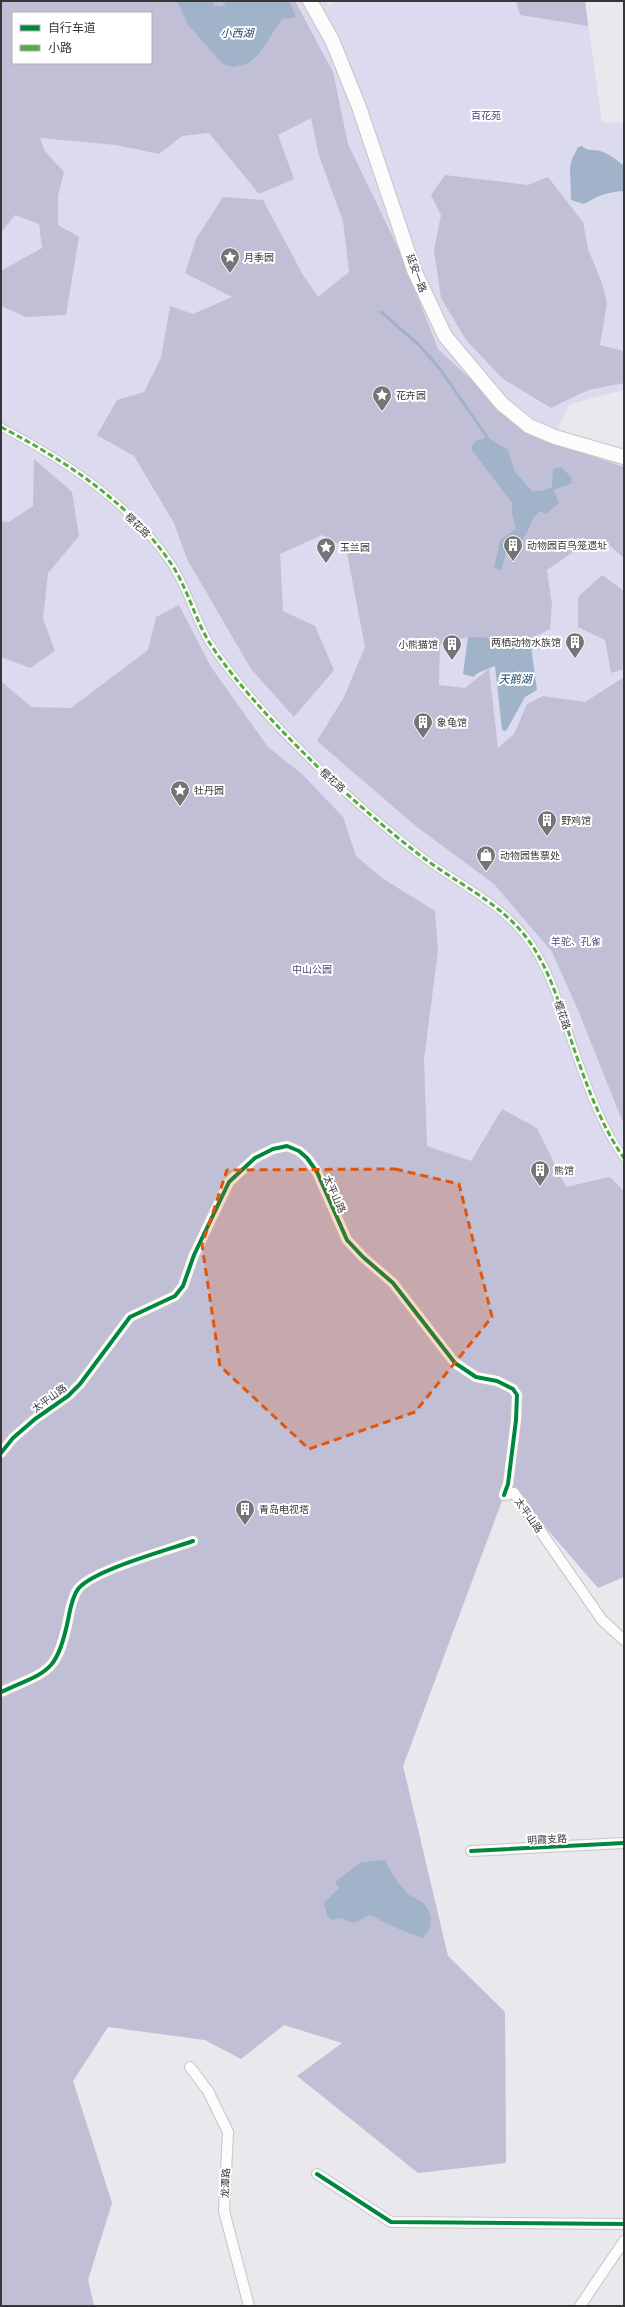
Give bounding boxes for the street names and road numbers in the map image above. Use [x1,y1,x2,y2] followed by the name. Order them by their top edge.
[405,252,429,294] street label: 延安一路
[123,511,152,540] street label: 樱花路
[318,766,347,794] street label: 樱花路
[552,999,573,1031] street label: 樱花路
[321,1174,348,1215] street label: 太平山路
[30,1382,69,1415] street label: 太平山路
[513,1496,545,1535] street label: 太平山路
[527,1833,567,1846] street label: 明霞支路
[219,2168,232,2198] street label: 龙潭路

